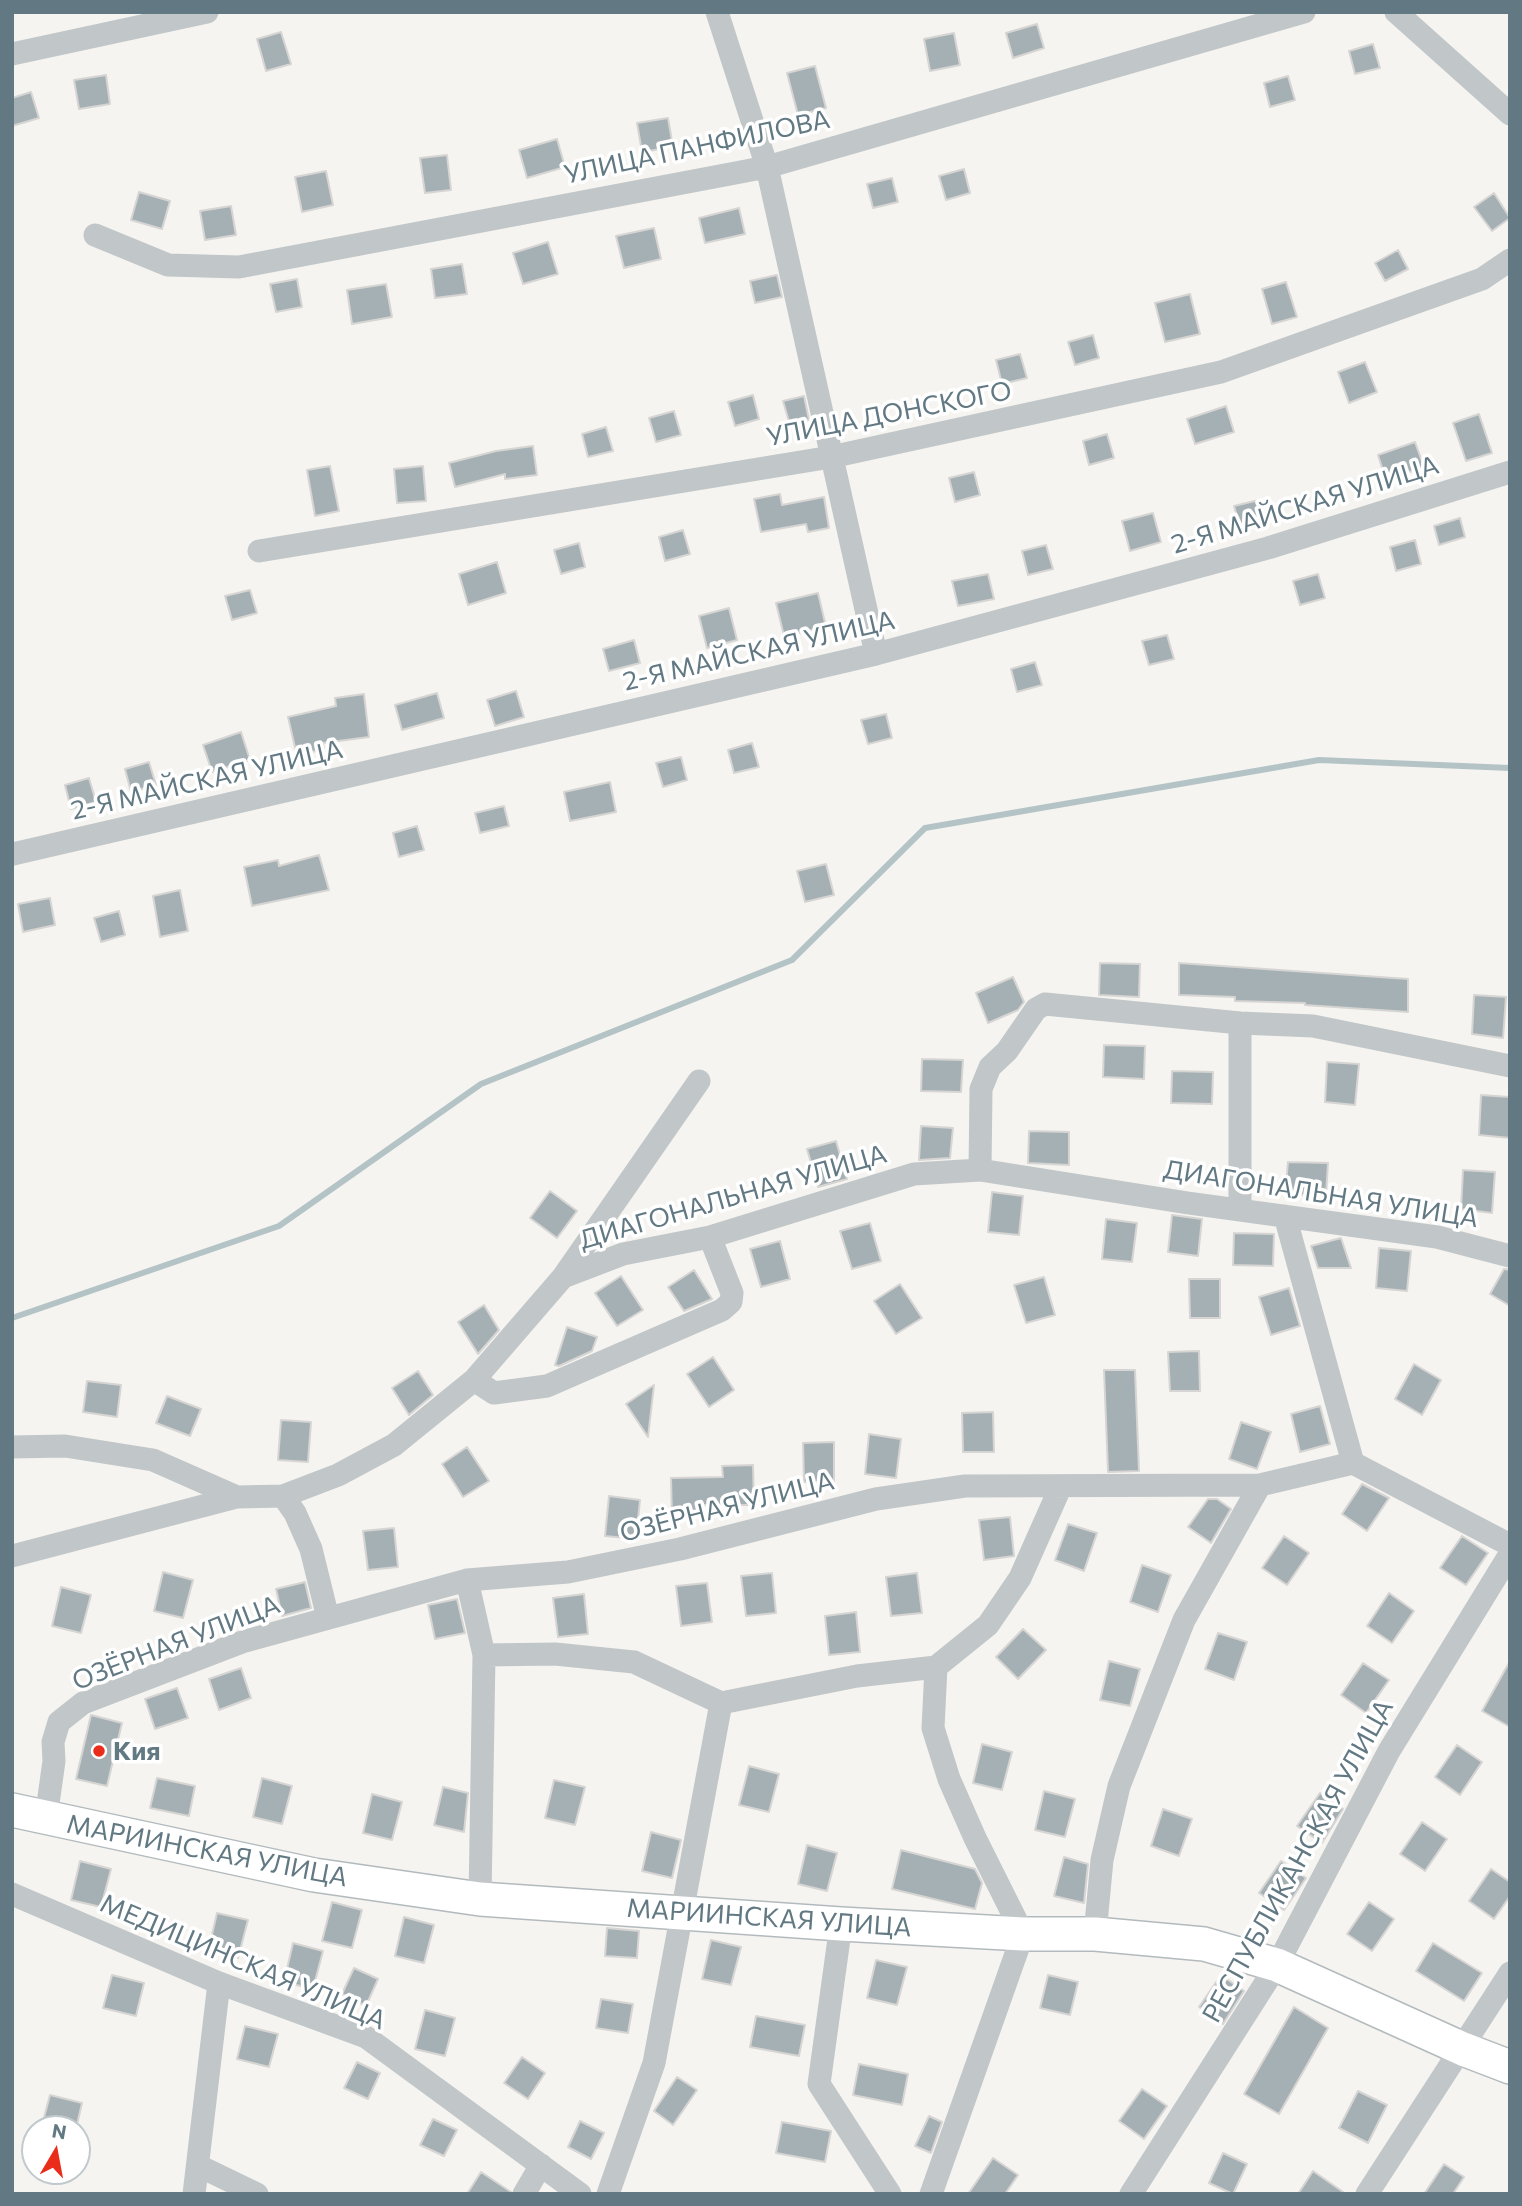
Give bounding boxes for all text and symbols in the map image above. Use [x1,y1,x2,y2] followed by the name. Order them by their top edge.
[561,104,833,190] street label: УЛИЦА ПАНФИЛОВА
[764,375,1014,453] street label: УЛИЦА ДОНСКОГО
[1168,449,1442,561] street label: 2-Я МАЙСКАЯ УЛИЦА
[620,605,898,697] street label: 2-Я МАЙСКАЯ УЛИЦА
[68,734,346,826] street label: 2-Я МАЙСКАЯ УЛИЦА
[576,1138,890,1256] street label: ДИАГОНАЛЬНАЯ УЛИЦА
[1161,1154,1481,1234] street label: ДИАГОНАЛЬНАЯ УЛИЦА
[617,1465,837,1549] street label: ОЗЁРНАЯ УЛИЦА
[68,1589,284,1697] street label: ОЗЁРНАЯ УЛИЦА
[1196,1694,1400,2028] street label: РЕСПУБЛИКАНСКАЯ УЛИЦА
[113,1735,161,1767] place label: Кия
[91,1743,107,1759] marker: Кия
[64,1808,350,1894] street label: МАРИИНСКАЯ УЛИЦА
[96,1888,390,2036] street label: МЕДИЦИНСКАЯ УЛИЦА
[626,1892,912,1944] street label: МАРИИНСКАЯ УЛИЦА
[21,2115,91,2185] north arrow
[50,2118,68,2143] text: N

